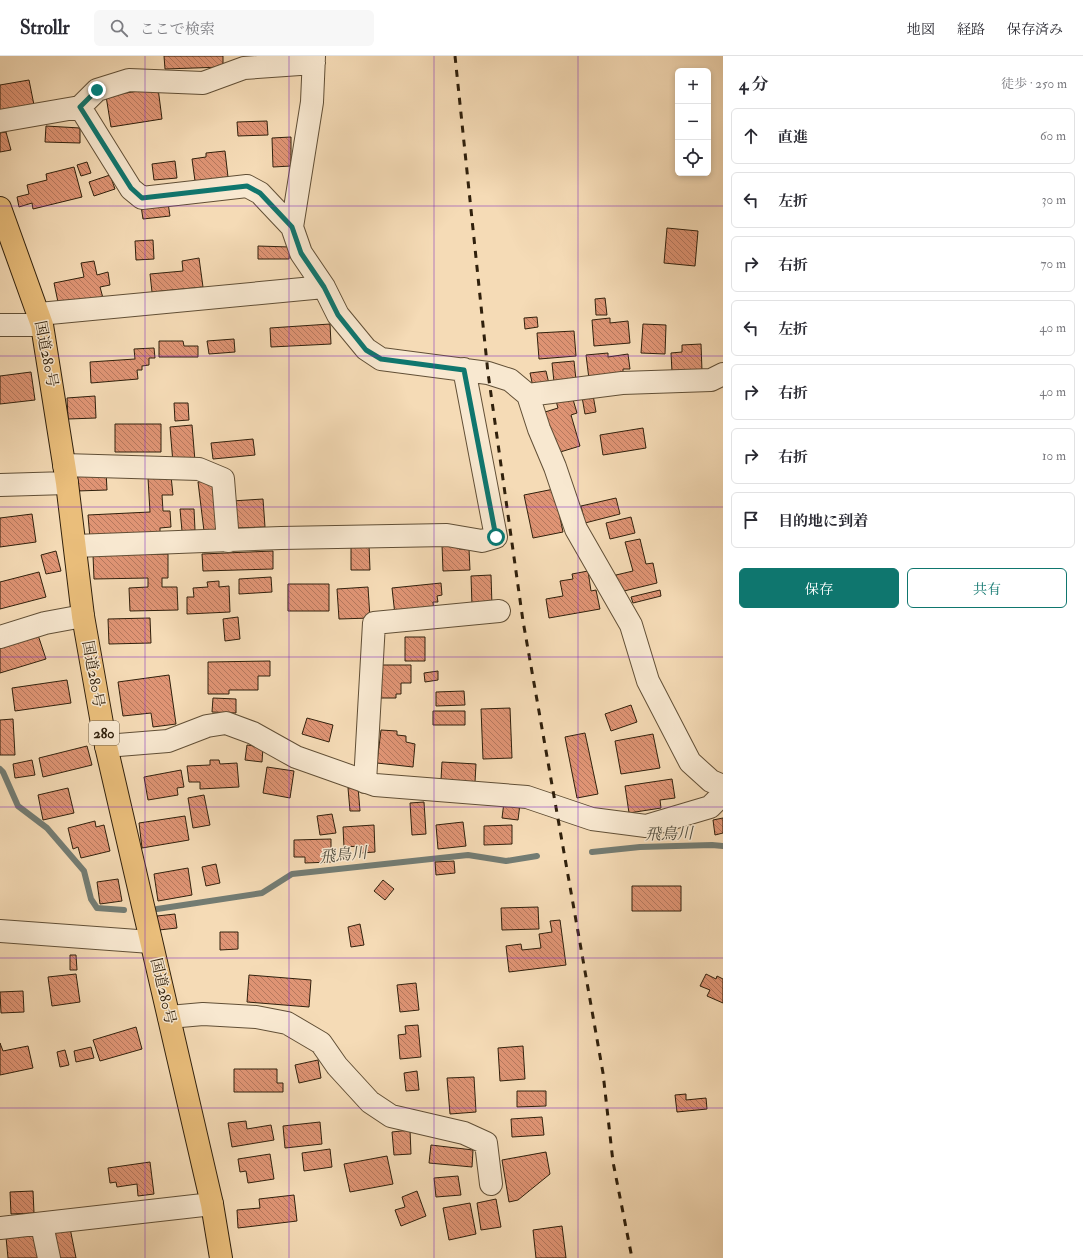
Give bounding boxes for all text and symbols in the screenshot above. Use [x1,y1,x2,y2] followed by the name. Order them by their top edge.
[94,10,374,46] search box
[20,16,70,40] text: Strollr
[108,17,130,39] icon: search
[140,20,215,39] text: ここで検索
[907,21,935,38] text: 地図
[957,21,985,38] text: 経路
[1007,21,1063,38] text: 保存済み
[675,68,711,176] map controls
[675,68,711,104] button: +
[739,74,769,95] text: 4 分
[1001,76,1067,92] text: 徒歩 · 250 m
[88,81,106,99] route end
[675,104,711,140] button: −
[740,125,762,147] icon: ahead
[778,128,808,147] text: 直進
[1040,128,1066,144] text: 60 m
[675,140,711,176] button: locate
[740,189,762,211] icon: left
[778,192,808,211] text: 左折
[1042,192,1066,208] text: 30 m
[740,253,762,275] icon: right
[778,256,808,275] text: 右折
[1041,256,1066,272] text: 70 m
[740,317,762,339] icon: left
[30,319,62,389] street label: 国道280号
[778,320,808,339] text: 左折
[1040,320,1066,336] text: 40 m
[740,381,762,403] icon: right
[778,384,808,403] text: 右折
[1040,384,1066,400] text: 40 m
[740,445,762,467] icon: right
[778,448,808,467] text: 右折
[1042,448,1066,464] text: 10 m
[740,509,762,531] icon: arrive
[778,512,868,531] text: 目的地に到着
[487,528,505,546] route start
[739,568,899,608] button: 保存
[907,568,1067,608] button: 共有
[78,639,108,709] street label: 国道280号
[89,721,119,745] road number: 280
[645,824,695,844] water label: 飛鳥川
[318,842,370,867] water label: 飛鳥川
[146,956,180,1026] street label: 国道280号

